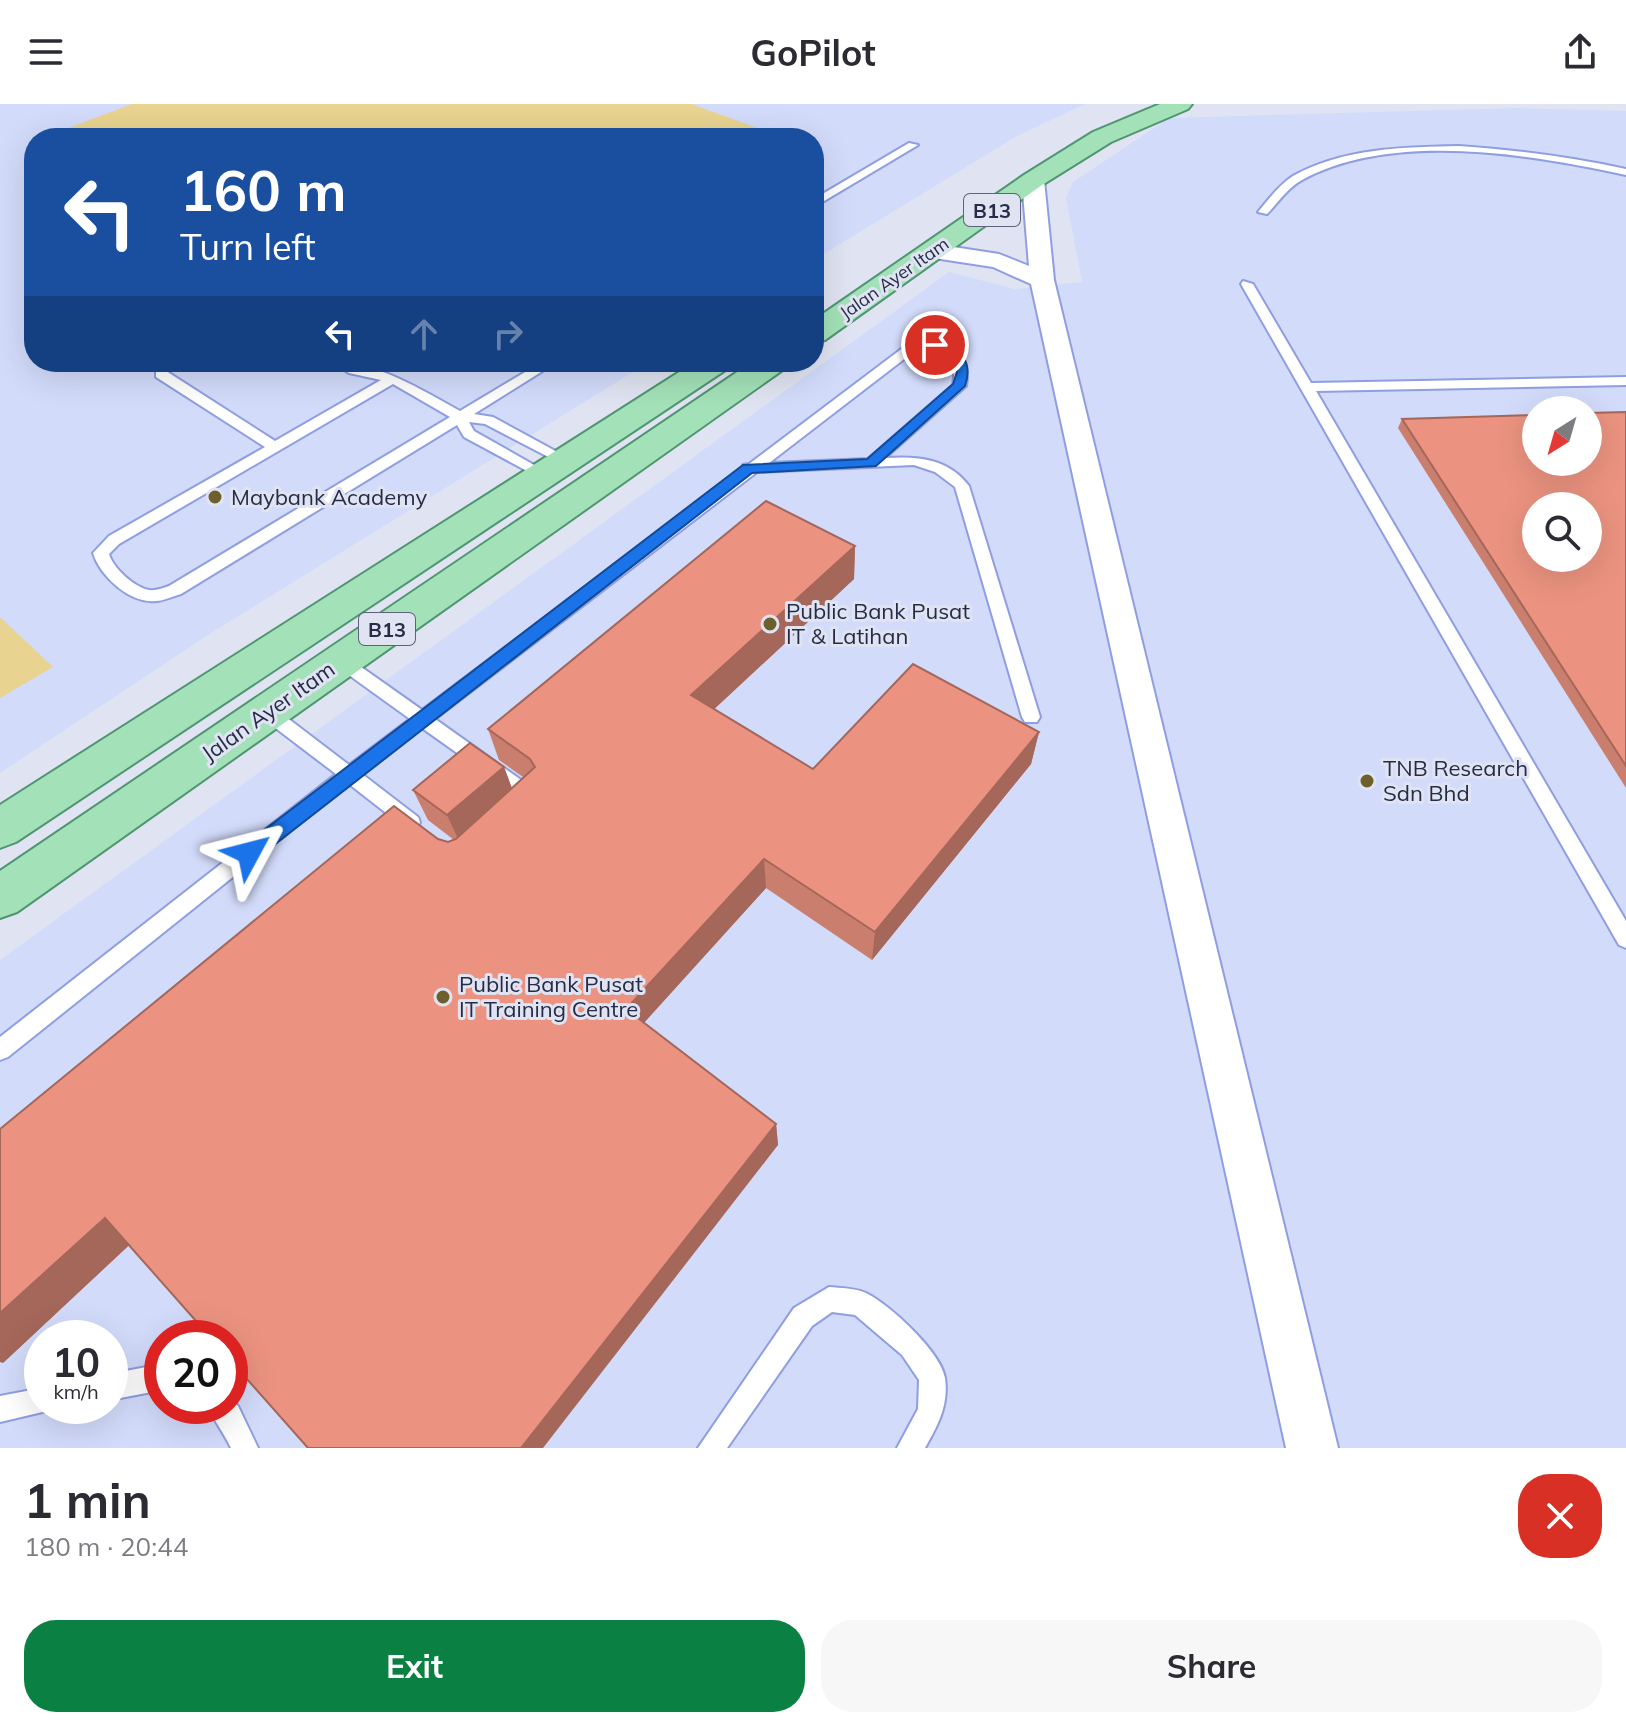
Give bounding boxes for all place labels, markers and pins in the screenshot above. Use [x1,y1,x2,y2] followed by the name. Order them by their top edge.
[901,311,969,379] pin
[231,483,427,511] place label: Maybank Academy
[206,488,224,506] marker: Maybank Academy
[786,597,970,650] place label: Public Bank Pusat IT & Latihan
[761,615,779,633] marker: Public Bank Pusat IT & Latihan
[1383,754,1528,807] place label: TNB Research Sdn Bhd
[1358,772,1376,790] marker: TNB Research Sdn Bhd
[459,970,643,1023] place label: Public Bank Pusat IT Training Centre
[434,988,452,1006] marker: Public Bank Pusat IT Training Centre

